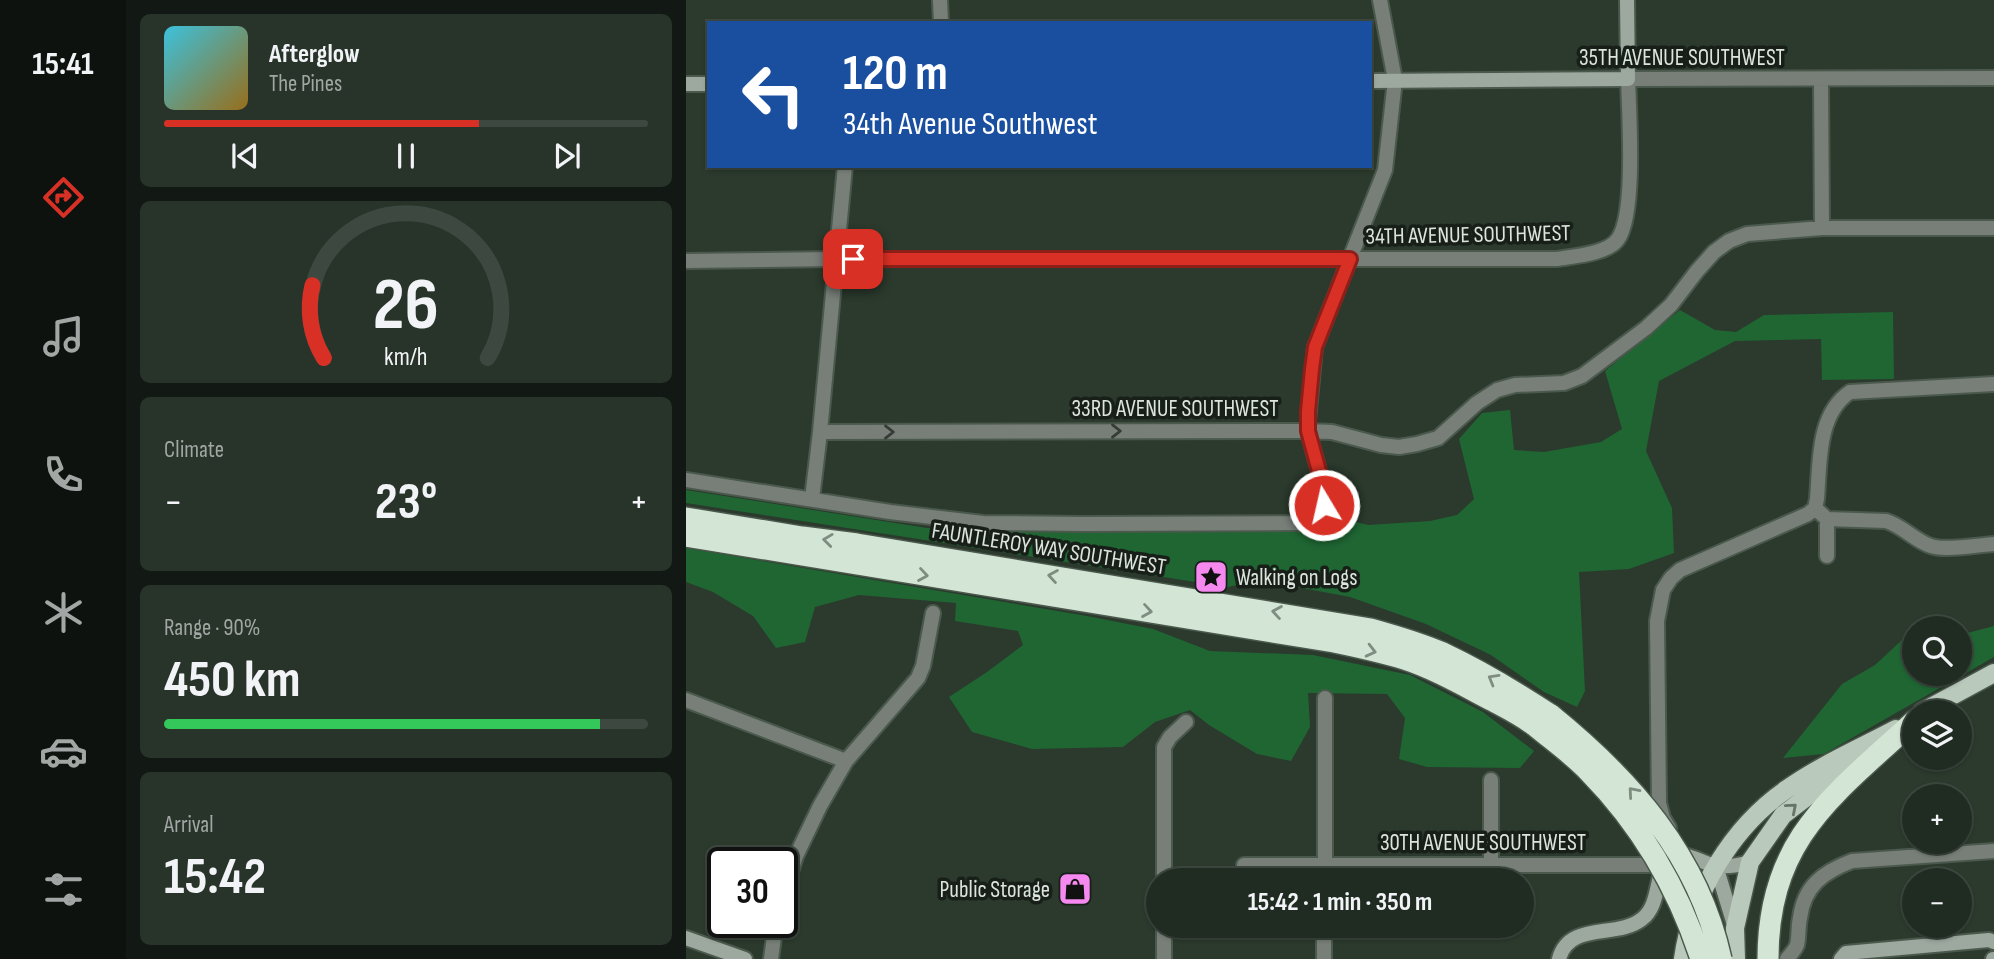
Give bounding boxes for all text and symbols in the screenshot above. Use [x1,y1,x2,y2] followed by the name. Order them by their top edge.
[269,39,360,70] text: Afterglow
[1579,44,1785,72] street label: 35TH AVENUE SOUTHWEST
[32,45,94,84] text: 15:41
[843,45,948,104] text: 120 m
[728,49,819,140] icon: left
[269,70,342,98] text: The Pines
[843,105,1097,144] text: 34th Avenue Southwest
[226,137,264,175] icon: previous
[387,137,425,175] icon: pause
[548,137,586,175] icon: next
[39,173,88,222] icon: directions
[1365,219,1571,251] street label: 34TH AVENUE SOUTHWEST
[823,229,883,289] pin
[834,240,872,278] icon: arrive
[373,263,439,351] text: 26
[39,312,88,361] icon: music
[384,342,428,373] text: km/h
[1071,395,1279,423] street label: 33RD AVENUE SOUTHWEST
[1111,423,1122,439] one-way arrow
[884,424,894,440] one-way arrow
[164,436,224,464] text: Climate
[39,450,88,499] icon: phone
[1287,468,1361,542] position arrow
[375,471,437,534] text: 23°
[164,480,183,525] text: −
[629,480,648,525] text: +
[930,517,1168,581] street label: FAUNTLEROY WAY SOUTHWEST
[822,533,834,548] one-way arrow
[1192,558,1230,596] place icon: Walking on Logs
[1236,564,1357,592] place label: Walking on Logs
[917,567,928,582] one-way arrow
[1047,569,1059,584] one-way arrow
[39,588,88,637] icon: climate
[1141,603,1153,618] one-way arrow
[1271,605,1283,620] one-way arrow
[164,614,260,642] text: Range · 90%
[1902,616,1972,938] map controls
[1902,616,1972,686] button: search
[1365,643,1377,657] one-way arrow
[164,649,300,712] text: 450 km
[1487,674,1500,687] one-way arrow
[1902,700,1972,770] button: layers
[39,727,88,776] icon: car
[1902,784,1972,854] button: +
[1629,787,1641,800] one-way arrow
[1783,804,1796,816] one-way arrow
[164,811,213,839] text: Arrival
[1380,829,1586,857] street label: 30TH AVENUE SOUTHWEST
[164,846,266,909] text: 15:42
[707,847,798,938] speed limit sign: 30
[39,865,88,914] icon: filters
[1902,868,1972,938] button: −
[1056,870,1094,908] shop icon: Public Storage
[940,876,1050,904] place label: Public Storage
[1248,887,1432,918] text: 15:42 · 1 min · 350 m

